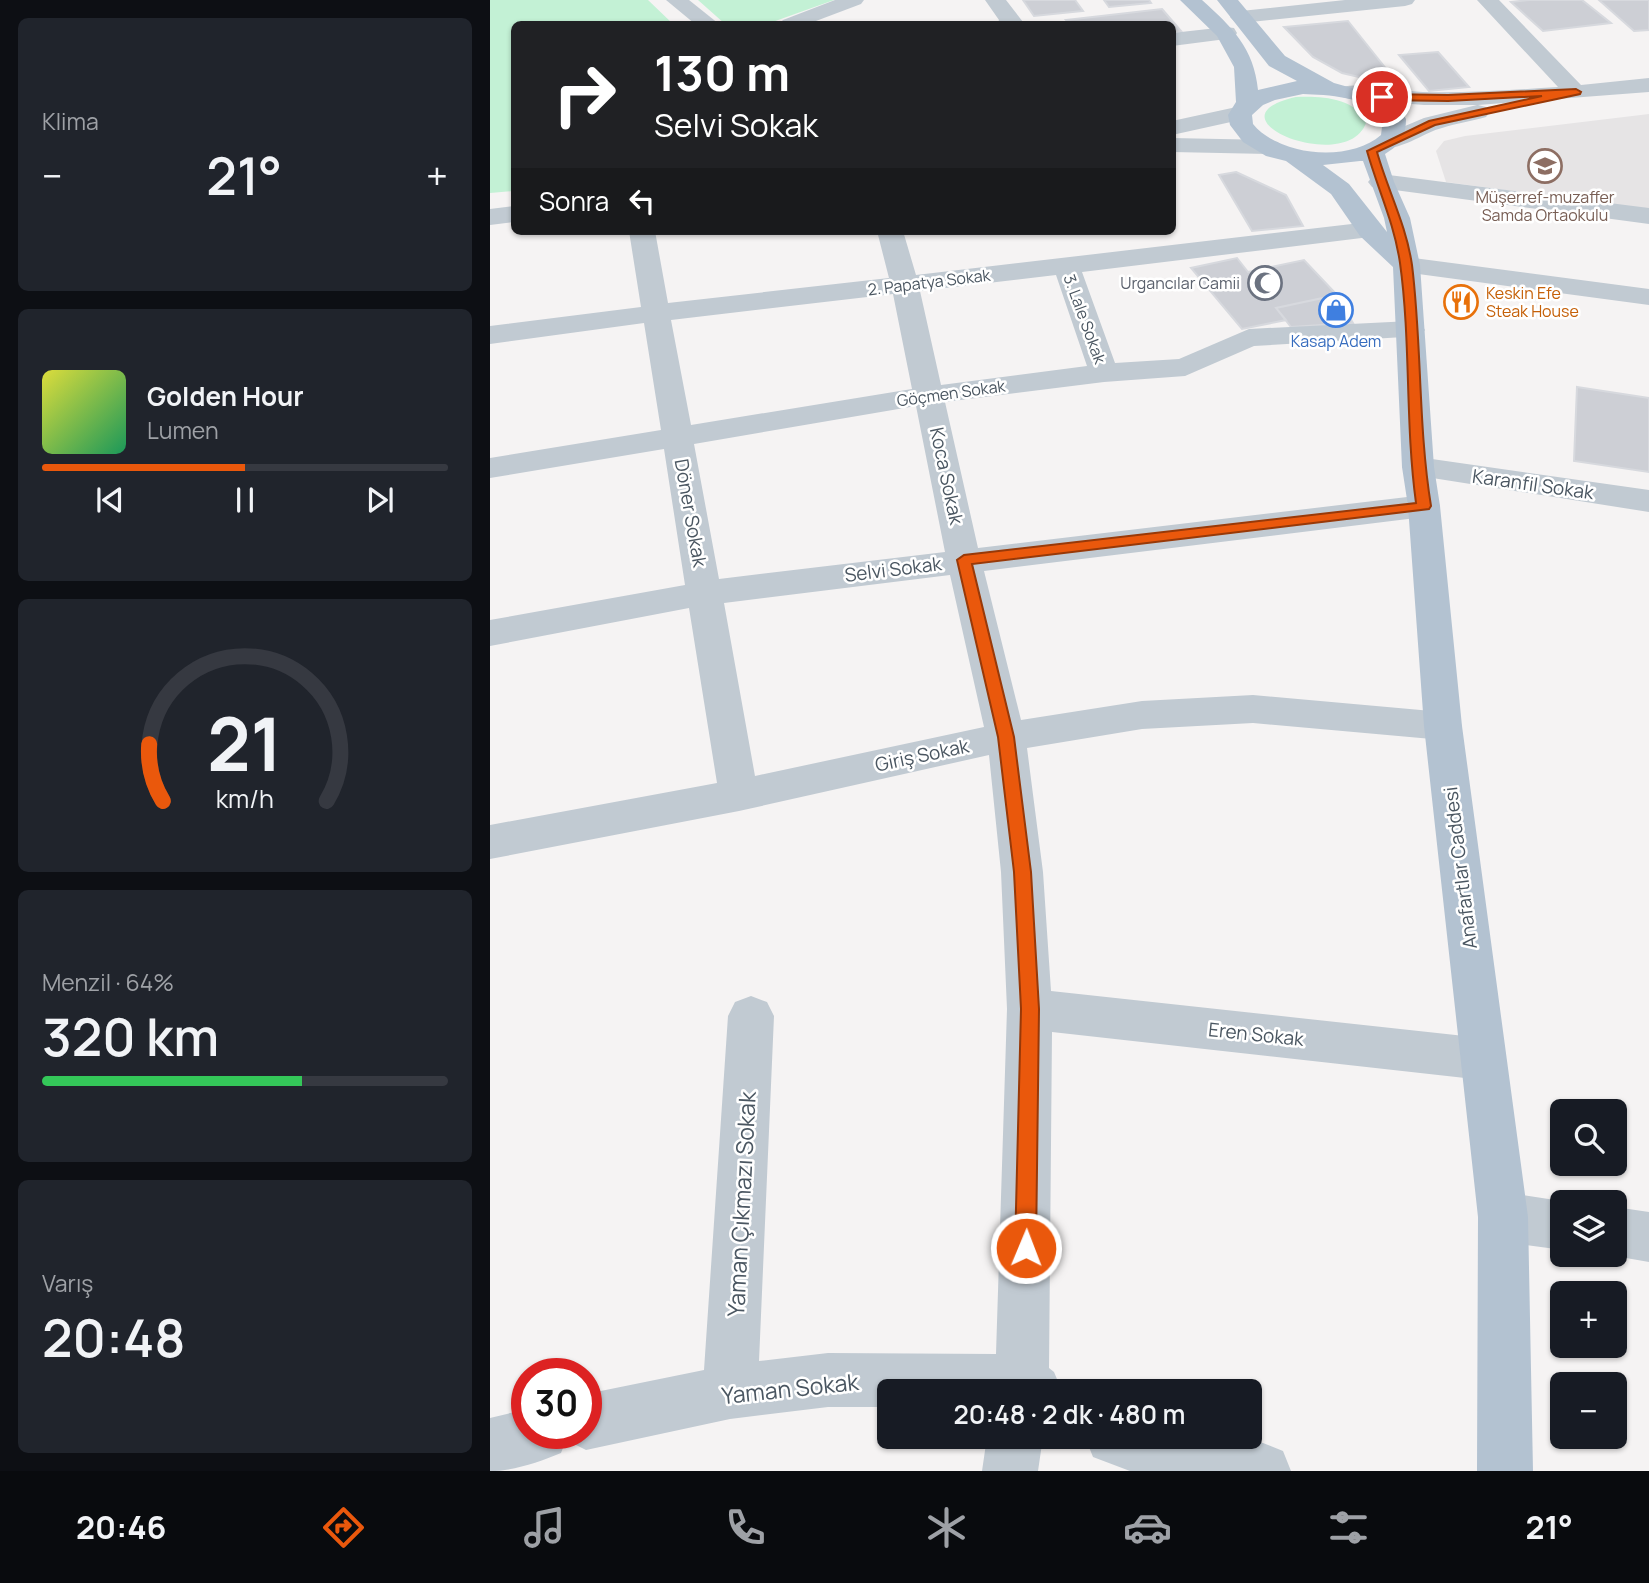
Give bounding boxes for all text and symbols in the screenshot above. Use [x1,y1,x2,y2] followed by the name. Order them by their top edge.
[654,39,790,106] text: 130 m
[539,49,630,140] icon: right
[1352,67,1412,127] pin
[1363,78,1401,116] icon: arrive
[654,103,818,147] text: Selvi Sokak
[42,105,99,137] text: Klima
[206,140,282,211] text: 21°
[1526,147,1564,185] school or university icon: Müşerref-muzaffer Samda Ortaokulu
[42,149,63,201] text: −
[426,149,448,201] text: +
[623,182,661,220] icon: left
[539,183,609,219] text: Sonra
[1475,186,1615,226] place label: Müşerref-muzaffer Samda Ortaokulu
[866,263,993,300] street label: 2. Papatya Sokak
[1246,264,1284,302] mosque icon: Urgancılar Camii
[1059,271,1112,368] street label: 3. Lale Sokak
[1120,272,1240,294] place label: Urgancılar Camii
[1486,282,1579,322] place label: Keskin Efe Steak House
[1442,283,1480,321] restaurant icon: Keskin Efe Steak House
[1317,291,1355,329] shop icon: Kasap Adem
[1291,330,1381,352] place label: Kasap Adem
[895,374,1008,411] street label: Göçmen Sokak
[147,378,304,414] text: Golden Hour
[147,414,219,446] text: Lumen
[924,425,970,528] street label: Koca Sokak
[669,457,713,570] street label: Döner Sokak
[1471,463,1596,505] street label: Karanfil Sokak
[91,481,129,519] icon: previous
[226,481,264,519] icon: pause
[361,481,399,519] icon: next
[843,550,944,588] street label: Selvi Sokak
[207,694,283,794] text: 21
[873,732,972,778] street label: Giriş Sokak
[216,781,274,816] text: km/h
[1437,785,1483,951] street label: Anafartlar Caddesi
[42,966,174,998] text: Menzil · 64%
[42,1001,219,1072] text: 320 km
[1207,1016,1306,1052] street label: Eren Sokak
[719,1090,763,1317] street label: Yaman Çıkmazı Sokak
[1550,1099,1627,1449] map controls
[1550,1099,1627,1176] button: search
[1550,1190,1627,1267] button: layers
[989,1211,1063,1285] position arrow
[42,1267,93,1299] text: Varış
[1550,1281,1627,1358] button: +
[42,1302,186,1373] text: 20:48
[511,1358,602,1449] speed limit sign: 30
[720,1365,861,1411] street label: Yaman Sokak
[1550,1372,1627,1449] button: −
[954,1396,1185,1432] text: 20:48 · 2 dk · 480 m
[319,1503,368,1552] icon: directions
[520,1503,569,1552] icon: music
[721,1503,770,1552] icon: phone
[922,1503,971,1552] icon: climate
[1123,1503,1172,1552] icon: car
[1324,1503,1373,1552] icon: filters
[76,1505,167,1549] text: 20:46
[1525,1505,1573,1549] text: 21°

